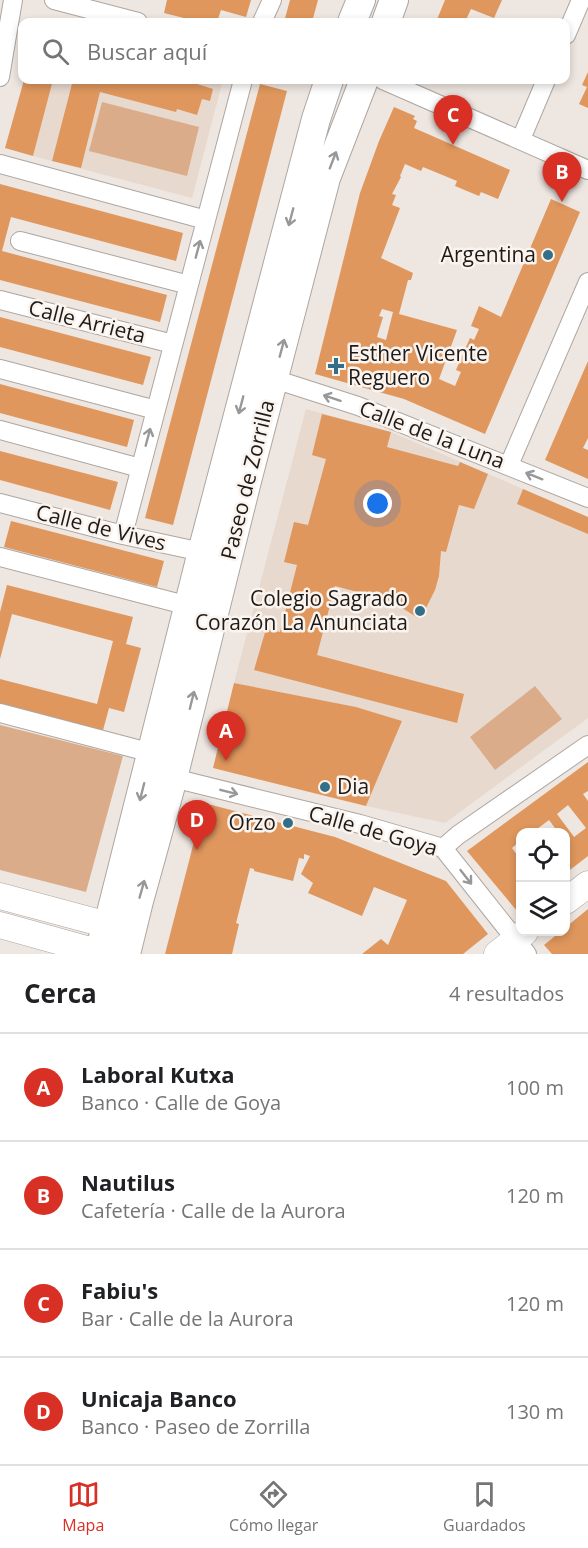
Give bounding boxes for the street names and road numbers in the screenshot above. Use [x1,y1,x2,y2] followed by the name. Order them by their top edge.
[26,293,149,349] street label: Calle Arrieta
[356,393,509,475] street label: Calle de la Luna
[214,397,280,563] street label: Paseo de Zorrilla
[33,497,169,557] street label: Calle de Vives
[306,798,441,862] street label: Calle de Goya

